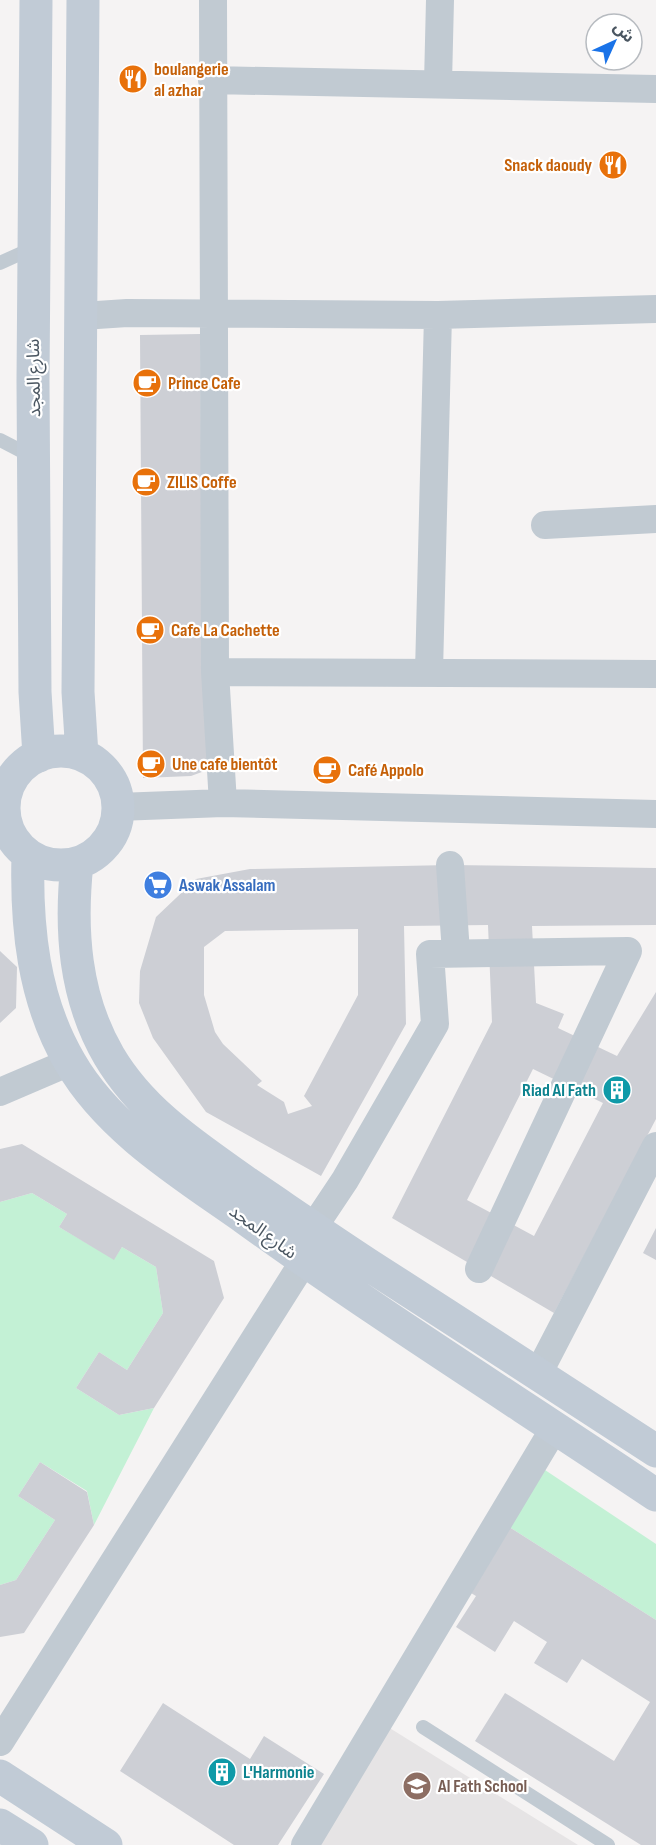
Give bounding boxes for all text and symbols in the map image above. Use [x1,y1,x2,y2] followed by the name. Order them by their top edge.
[584,12,644,72] north arrow
[609,18,638,47] text: ش
[154,59,229,101] place label: boulangerie al azhar
[117,63,149,95] restaurant icon: boulangerie al azhar
[597,149,629,181] restaurant icon: Snack daoudy
[504,155,593,176] place label: Snack daoudy
[23,339,48,417] street label: شارع المجد
[131,367,163,399] cafe icon: Prince Cafe
[168,373,241,394] place label: Prince Cafe
[130,466,162,498] cafe icon: ZILIS Coffe
[167,472,237,493] place label: ZILIS Coffe
[134,614,166,646] cafe icon: Cafe La Cachette
[171,620,280,641] place label: Cafe La Cachette
[135,748,167,780] cafe icon: Une cafe bientôt
[172,754,277,775] place label: Une cafe bientôt
[311,754,343,786] cafe icon: Café Appolo
[348,760,424,781] place label: Café Appolo
[142,869,174,901] supermarket icon: Aswak Assalam
[178,875,276,896] place label: Aswak Assalam
[601,1074,633,1106] building icon: Riad Al Fath
[522,1080,596,1101] place label: Riad Al Fath
[223,1200,301,1266] street label: شارع المجد
[206,1756,238,1788] building icon: L'Harmonie
[243,1762,314,1783] place label: L'Harmonie
[401,1770,433,1802] school or university icon: Al Fath School
[437,1776,527,1797] place label: Al Fath School

